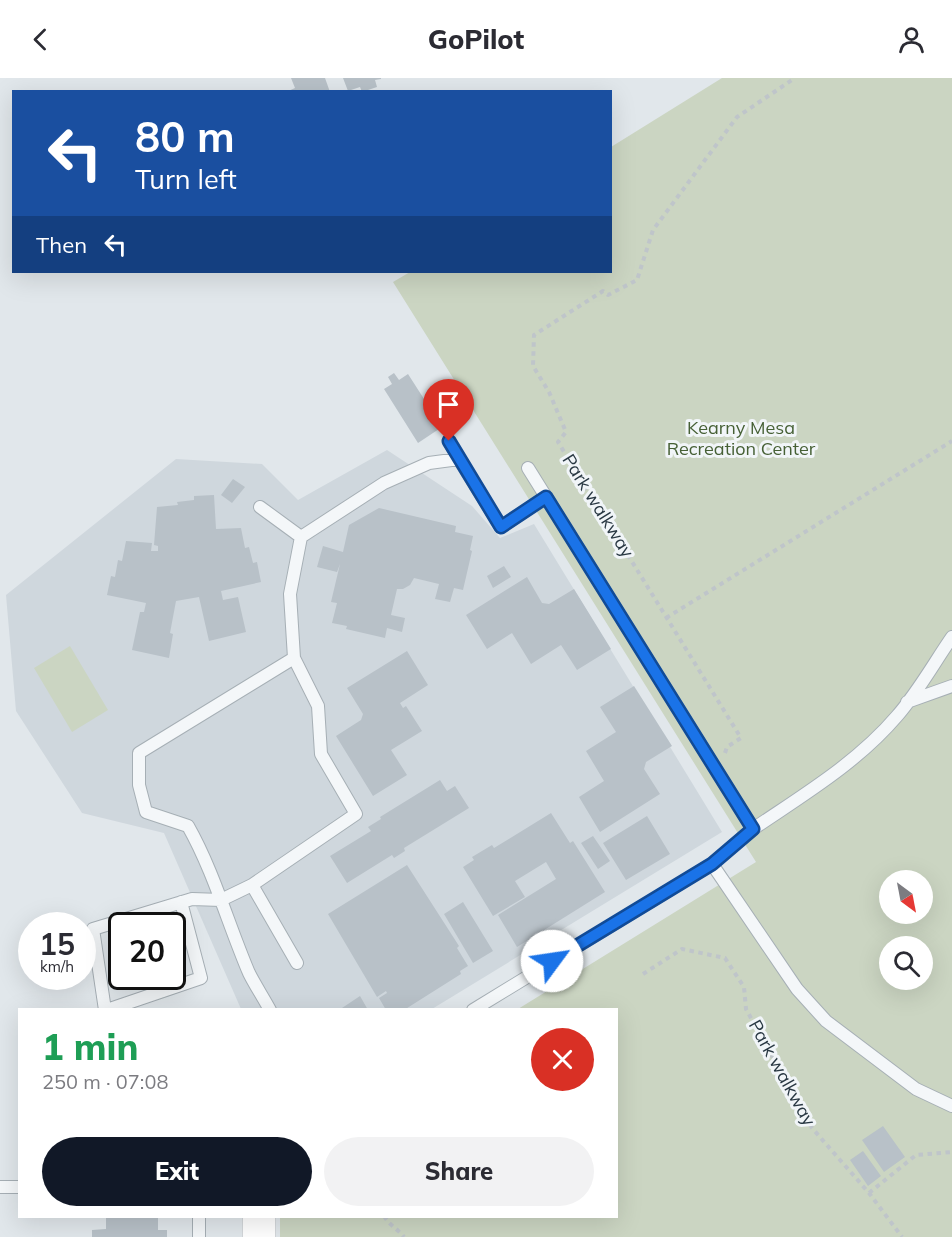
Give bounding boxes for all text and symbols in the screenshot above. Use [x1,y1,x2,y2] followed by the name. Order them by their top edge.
[428,22,524,56] text: GoPilot
[24,23,57,56] icon: back
[895,23,928,56] icon: person
[135,110,235,163] text: 80 m
[36,114,114,192] icon: left
[135,162,237,196] text: Turn left
[99,228,132,261] icon: left
[36,231,87,259] text: Then
[423,379,474,441] pin
[432,388,465,421] icon: arrive
[667,416,816,460] park label: Kearny Mesa Recreation Center
[557,450,640,562] street label: Park walkway
[879,870,933,924] north arrow
[879,870,933,990] map controls
[108,912,186,990] speed limit sign: 20
[39,925,75,963] text: 15
[520,929,584,993] position arrow
[879,936,933,990] button: search
[40,957,74,976] text: km/h
[744,1016,821,1130] street label: Park walkway
[42,1024,138,1069] text: 1 min
[531,1028,594,1091] button: close
[42,1069,168,1094] text: 250 m · 07:08
[42,1137,312,1206] button: Exit
[324,1137,594,1206] button: Share

